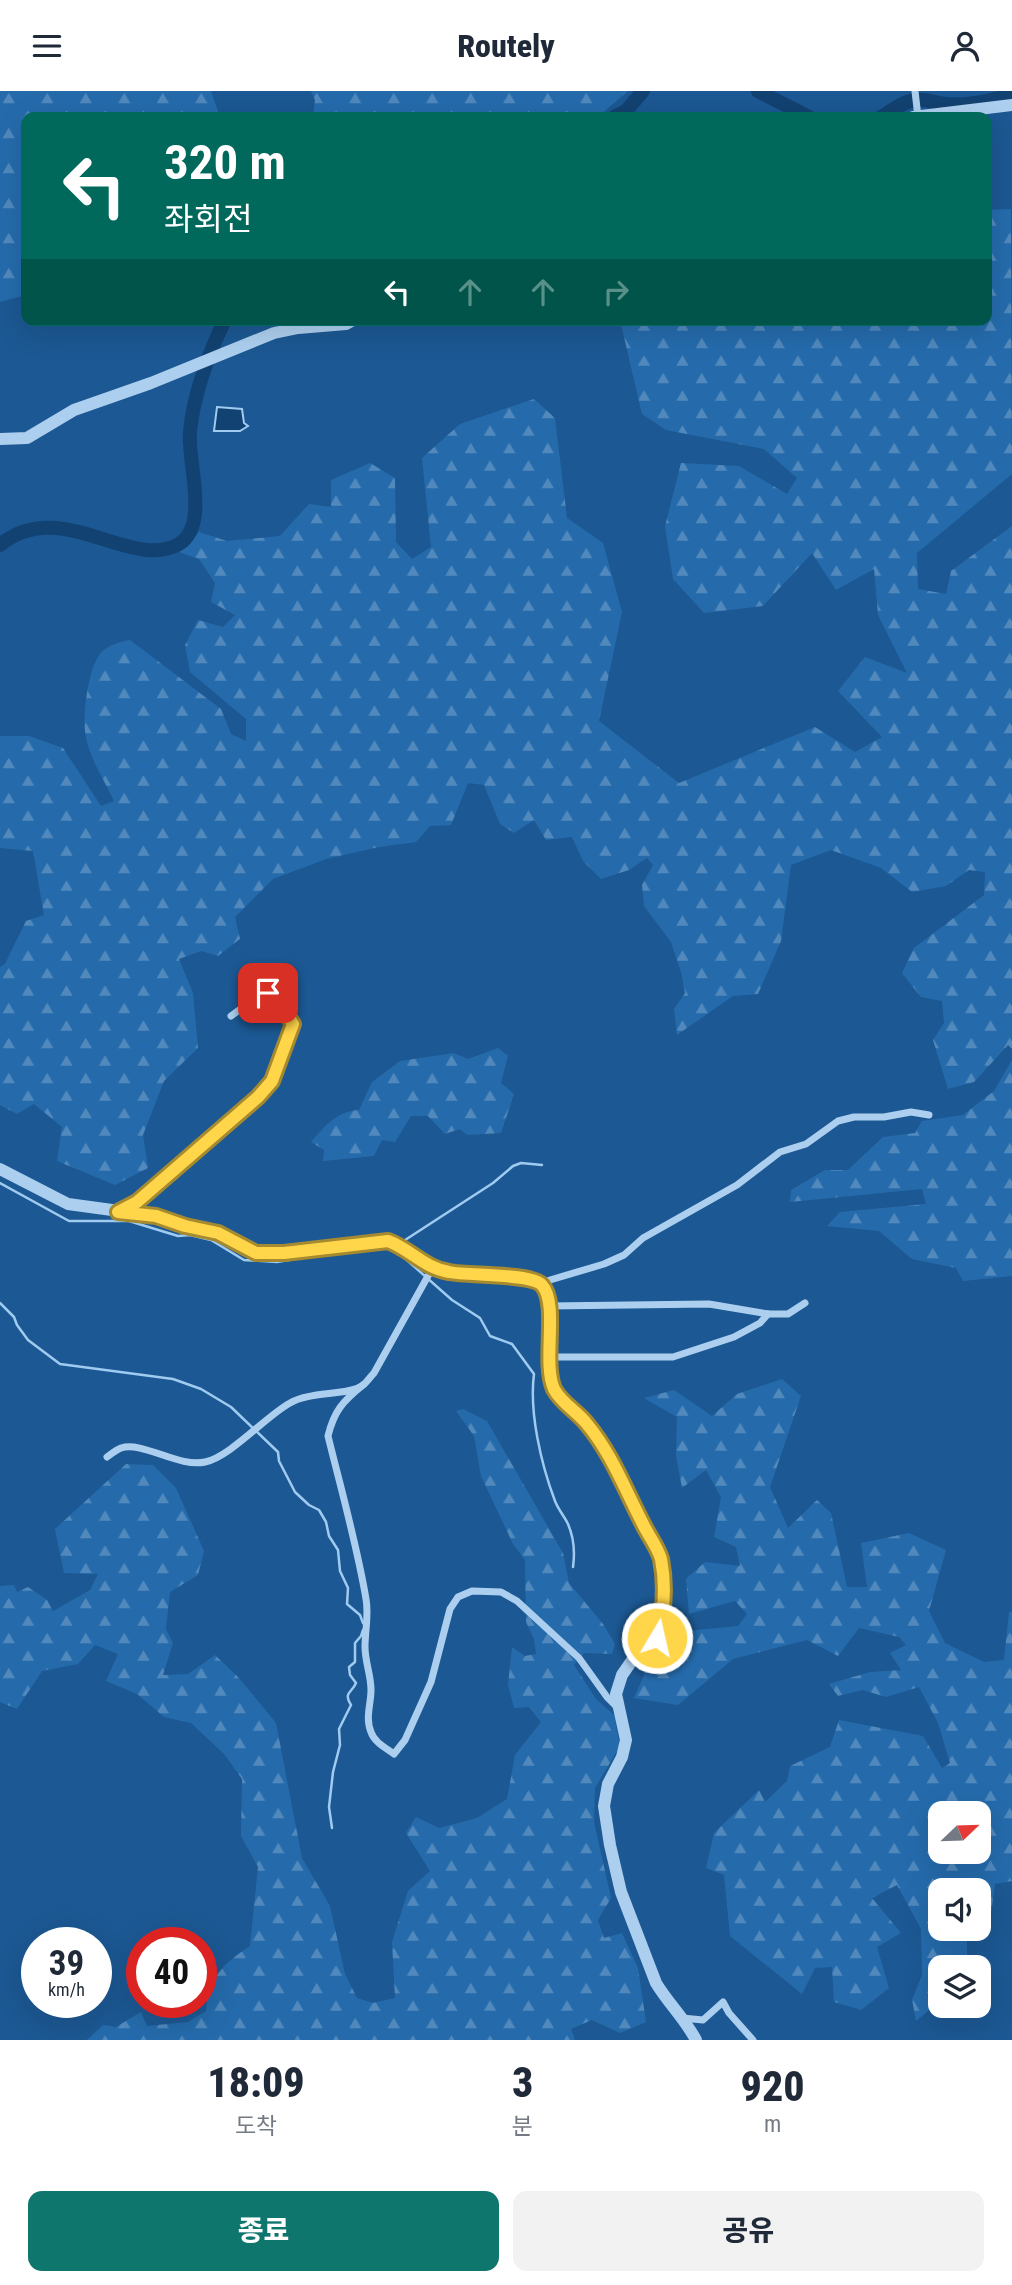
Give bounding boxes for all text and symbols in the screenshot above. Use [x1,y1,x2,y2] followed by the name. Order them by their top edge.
[28,27,66,65] icon: menu
[457,27,555,65] text: Routely
[946,27,984,65] icon: person
[164,134,286,191] text: 320 m
[49,140,140,231] icon: left
[164,200,252,238] text: 좌회전
[378,273,416,311] icon: left
[451,273,489,311] icon: ahead
[524,273,562,311] icon: ahead
[597,273,635,311] icon: right
[238,963,298,1023] pin
[249,974,287,1012] icon: arrive
[620,1601,694,1675] position arrow
[928,1801,990,1864] north arrow
[928,1801,991,2018] map controls
[928,1878,991,1941] button: sound
[126,1927,217,2018] speed limit sign: 40
[49,1943,84,1984] text: 39
[928,1955,991,2018] button: layers
[48,1979,85,2000] text: km/h
[207,2058,305,2107] text: 18:09
[512,2058,533,2107] text: 3
[741,2062,805,2111] text: 920
[764,2111,781,2138] text: m
[235,2113,277,2140] text: 도착
[512,2113,533,2140] text: 분
[28,2191,499,2271] button: 종료
[513,2191,984,2271] button: 공유

